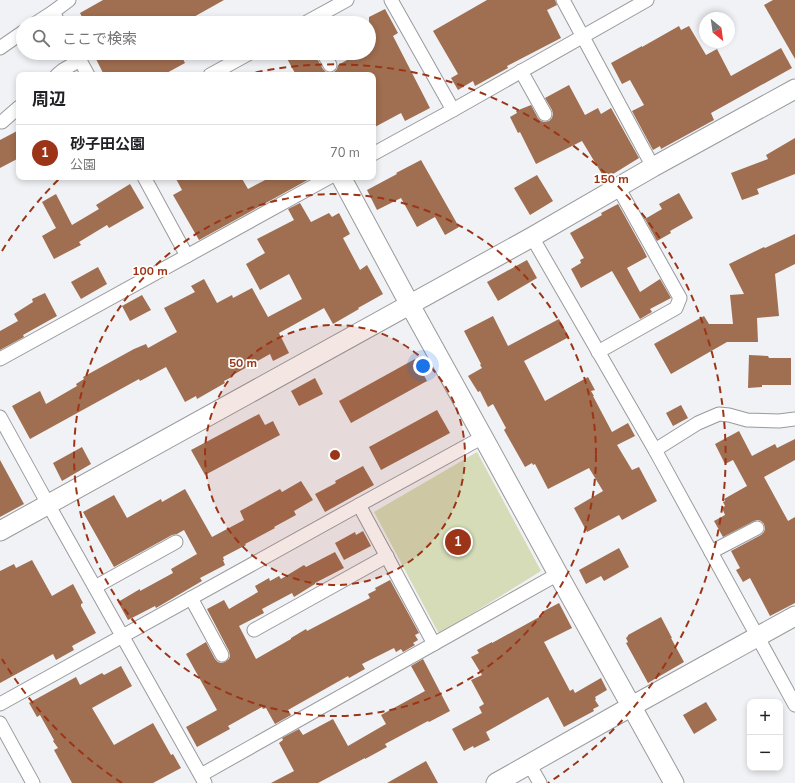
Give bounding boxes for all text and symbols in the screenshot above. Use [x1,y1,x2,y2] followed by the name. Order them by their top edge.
[699,12,735,48] north arrow
[16,16,376,60] search box
[30,27,52,49] icon: search
[62,29,137,49] text: ここで検索
[32,88,66,111] text: 周辺
[70,134,145,154] text: 砂子田公園
[41,144,49,162] text: 1
[330,144,360,162] text: 70 m
[70,156,96,174] text: 公園
[593,171,629,187] text: 150 m
[132,263,168,279] text: 100 m
[229,355,257,371] text: 50 m
[413,356,433,376] your location
[328,448,342,462] centre of rings
[445,527,471,557] pin: 1
[747,699,783,771] map controls
[747,699,783,735] button: +
[747,735,783,771] button: −

